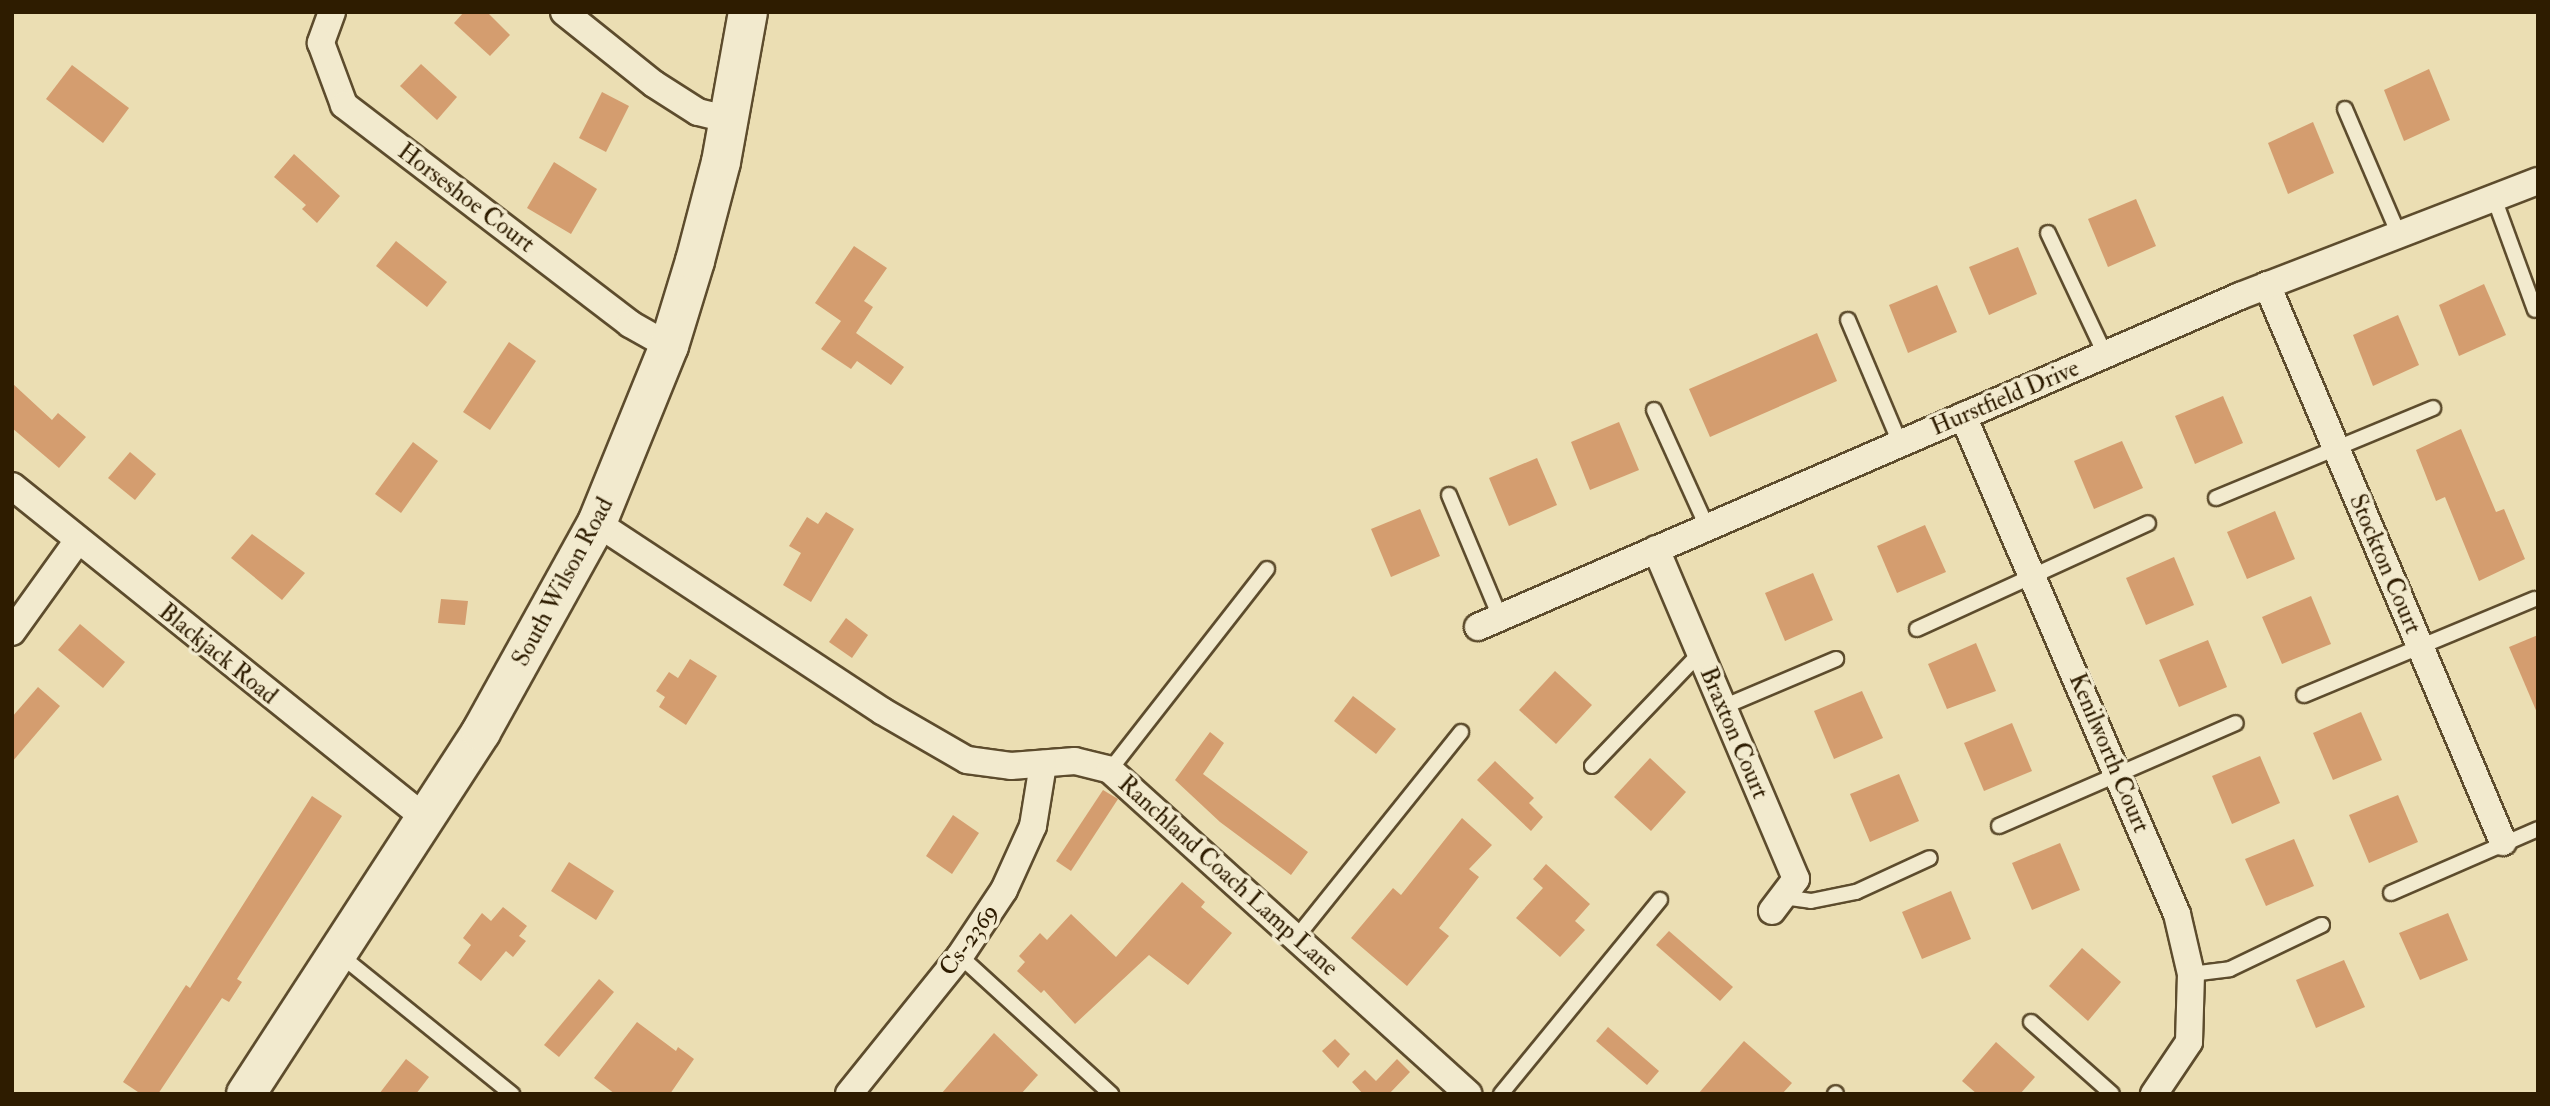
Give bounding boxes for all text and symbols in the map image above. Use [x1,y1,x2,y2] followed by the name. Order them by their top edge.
[392,137,540,259] street label: Horseshoe Court
[1927,354,2083,442] street label: Hurstfield Drive
[2343,490,2427,638] street label: Stockton Court
[506,493,620,671] street label: South Wilson Road
[153,597,283,711] street label: Blackjack Road
[1693,663,1775,803] street label: Braxton Court
[2063,669,2155,837] street label: Kenilworth Court
[1112,770,1344,982] street label: Ranchland Coach Lamp Lane
[933,898,1005,982] street label: Cs-2369

